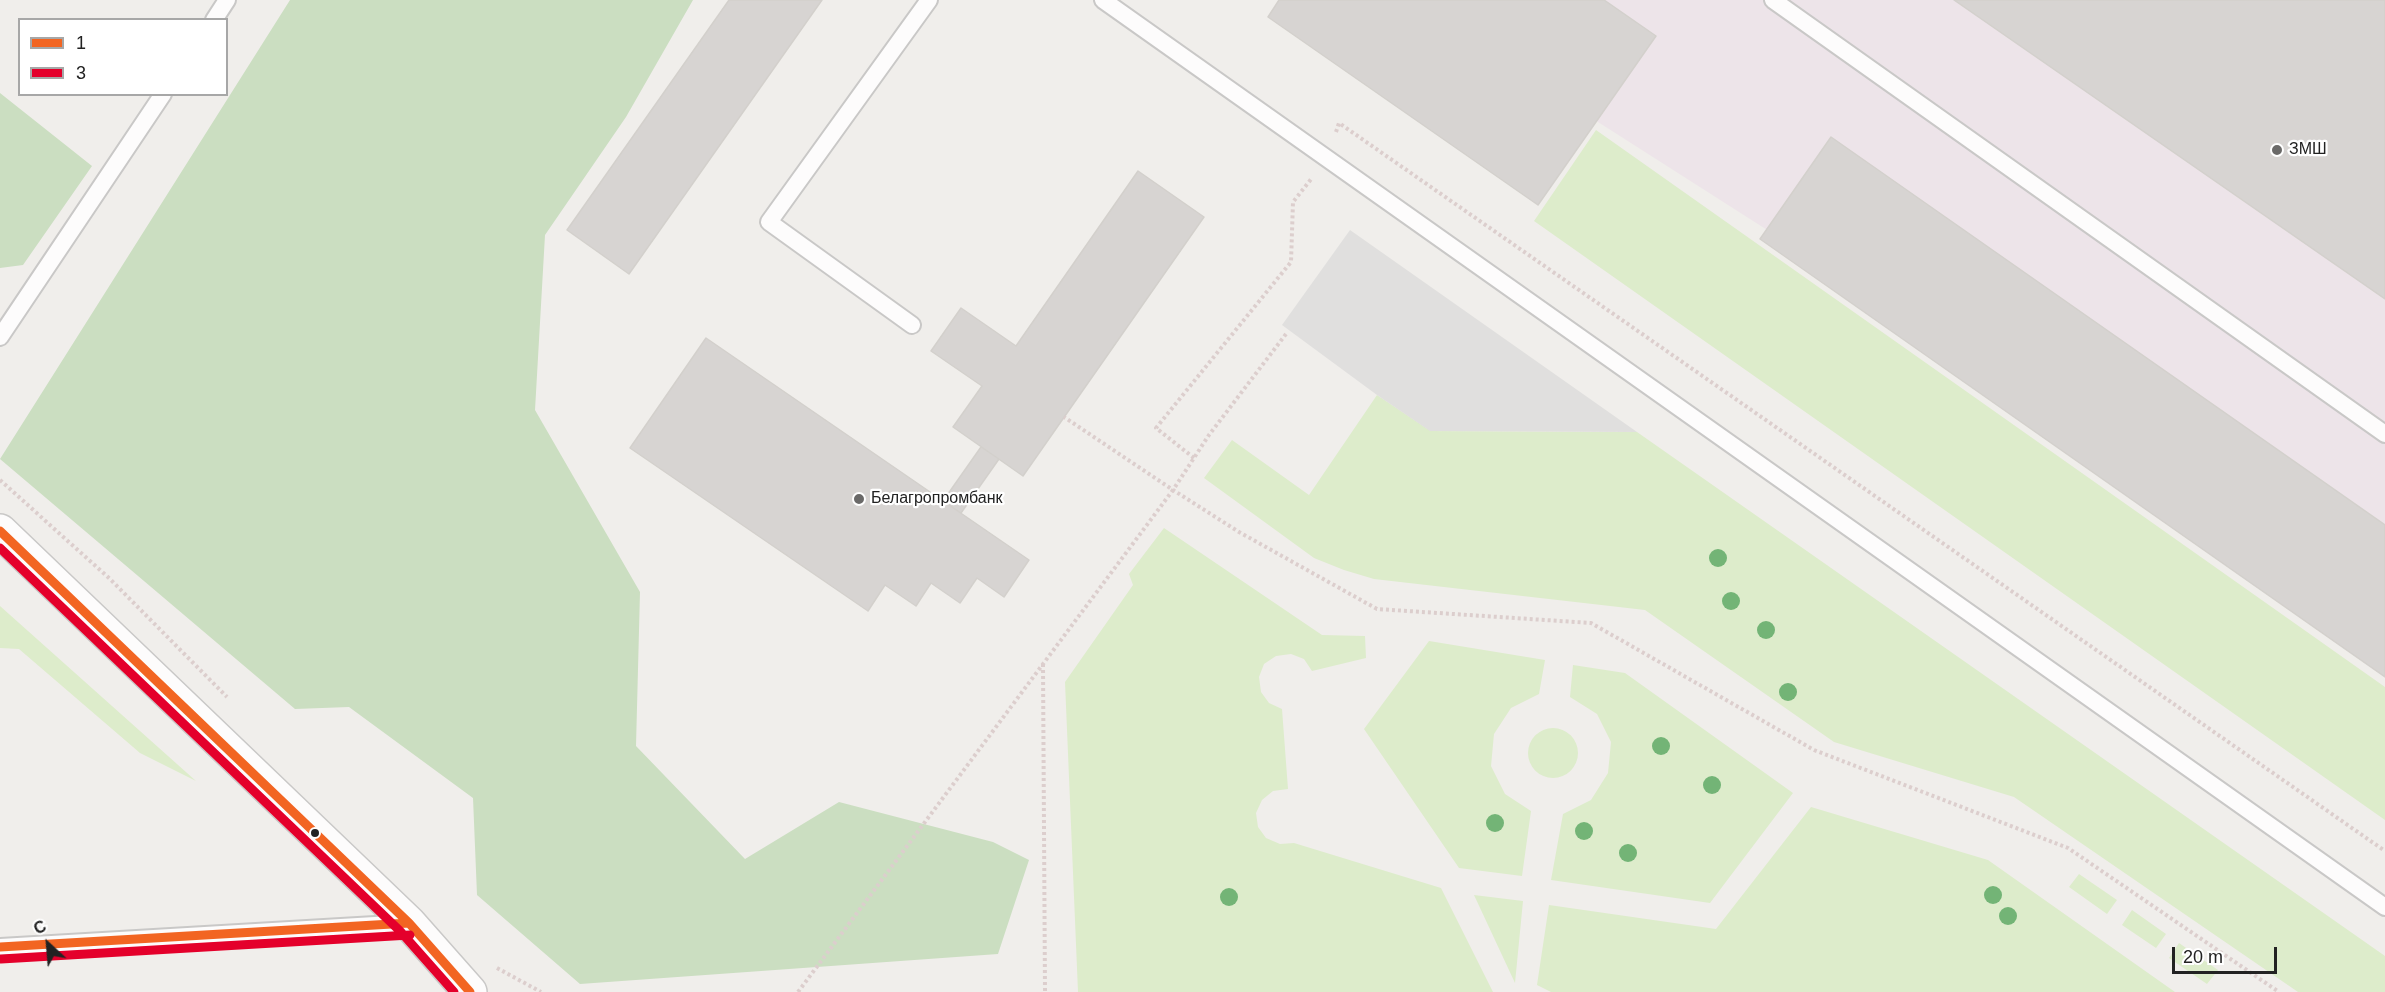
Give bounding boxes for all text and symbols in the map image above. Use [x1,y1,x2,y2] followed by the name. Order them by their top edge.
[18,18,228,96] legend
[76,33,86,53] text: 1
[76,63,86,83] text: 3
[2289,140,2327,160] place label: ЗМШ
[2270,143,2284,157] marker: ЗМШ
[871,489,1003,509] place label: Белагропромбанк
[852,492,866,506] marker: Белагропромбанк
[309,827,321,839] unlabelled marker
[18,914,78,974] north arrow
[31,917,49,938] text: С
[2175,935,2280,973] scale bar
[2183,947,2223,967] text: 20 m

